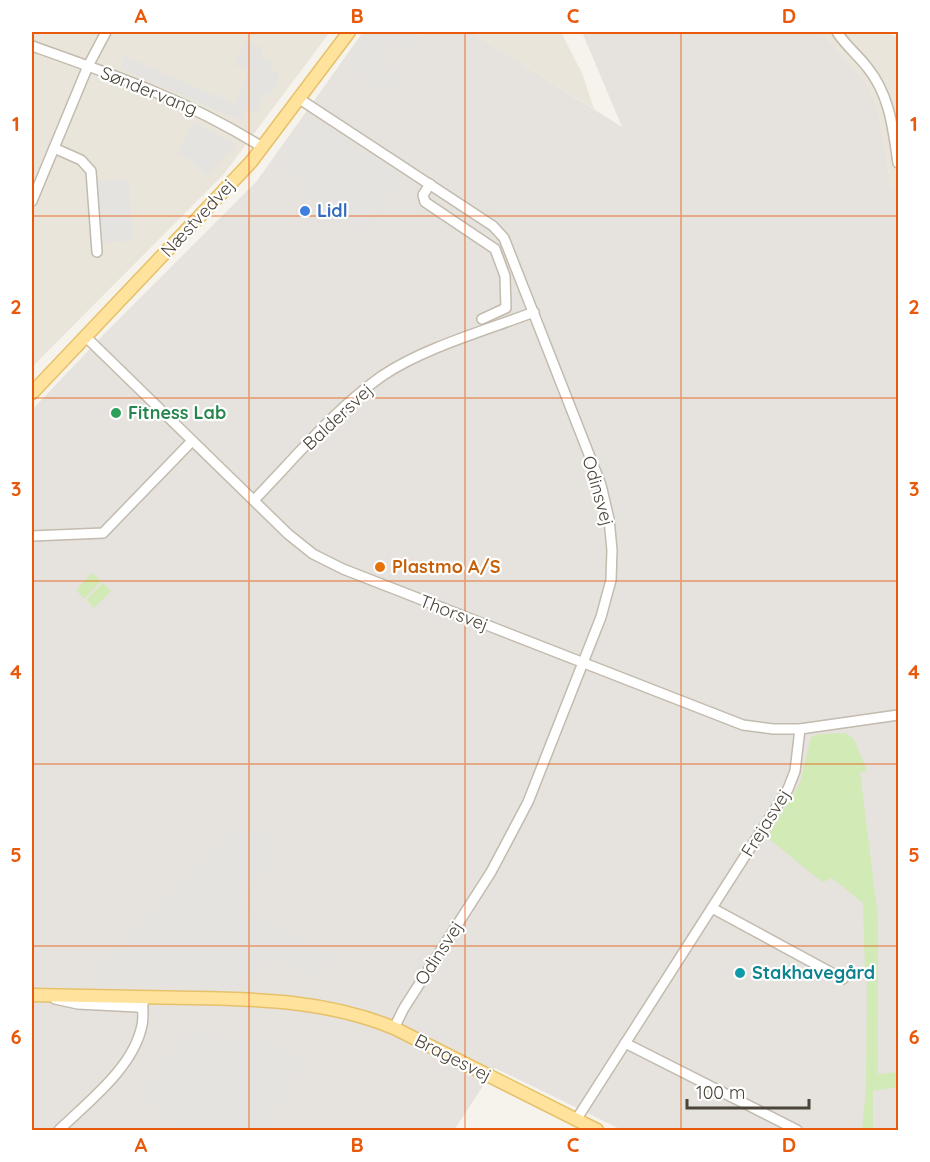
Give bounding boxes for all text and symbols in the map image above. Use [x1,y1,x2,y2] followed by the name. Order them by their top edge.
[135,3,148,28] text: A
[350,3,364,28] text: B
[567,3,580,28] text: C
[782,3,796,28] text: D
[97,61,201,120] street label: Søndervang
[12,111,20,136] text: 1
[910,111,918,136] text: 1
[156,174,240,262] street label: Næstvedvej
[317,199,348,222] place label: Lidl
[298,204,312,218] marker: Lidl
[10,294,22,319] text: 2
[908,294,920,319] text: 2
[298,378,377,455] street label: Baldersvej
[128,401,226,424] place label: Fitness Lab
[109,406,123,420] marker: Fitness Lab
[578,453,619,529] street label: Odinsvej
[11,476,21,501] text: 3
[909,476,919,501] text: 3
[392,555,501,578] place label: Plastmo A/S
[373,560,387,574] marker: Plastmo A/S
[417,589,492,636] street label: Thorsvej
[10,659,22,684] text: 4
[908,659,920,684] text: 4
[736,785,795,861] street label: Frejasvej
[10,842,22,867] text: 5
[908,842,920,867] text: 5
[409,916,468,989] street label: Odinsvej
[752,961,875,984] place label: Stakhavegård
[733,966,747,980] marker: Stakhavegård
[10,1024,22,1049] text: 6
[908,1024,920,1049] text: 6
[411,1028,496,1087] street label: Bragesvej
[687,1072,808,1110] scale bar
[696,1081,745,1104] text: 100 m
[135,1132,148,1157] text: A
[350,1132,364,1157] text: B
[567,1132,580,1157] text: C
[782,1132,796,1157] text: D

